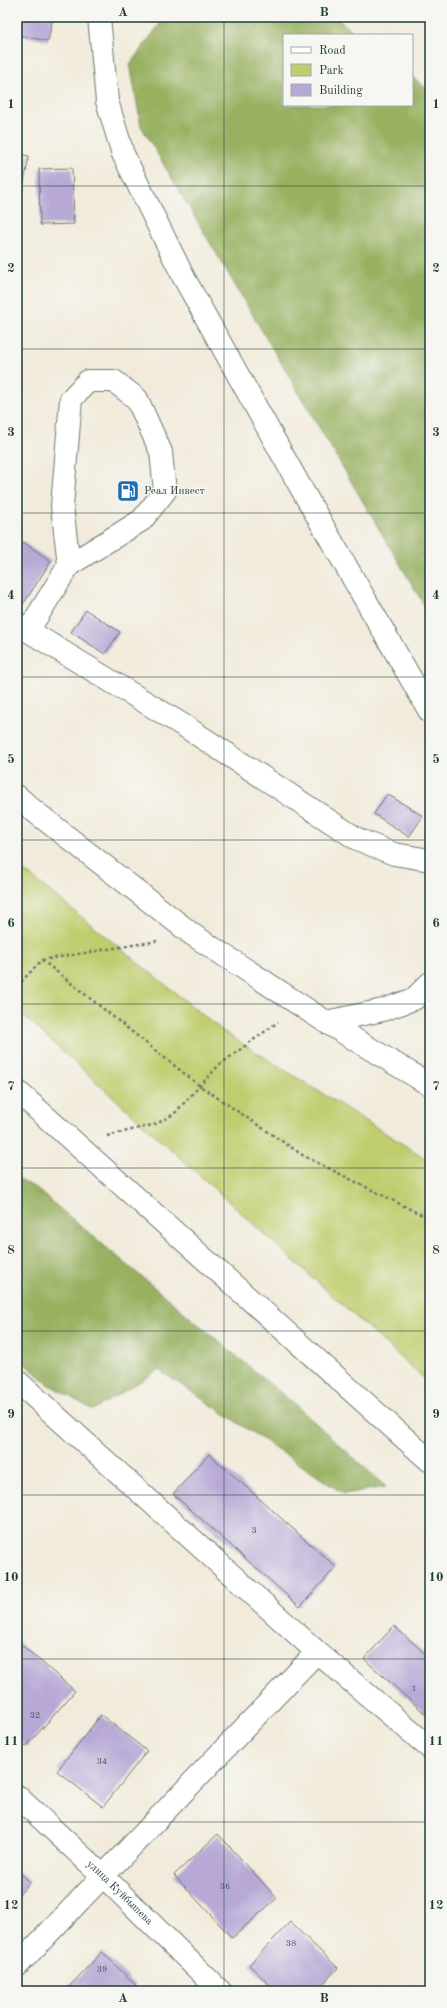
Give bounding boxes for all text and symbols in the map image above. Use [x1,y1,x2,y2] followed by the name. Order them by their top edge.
[118,6,128,19] text: A
[319,6,329,19] text: B
[283,34,413,106] legend
[319,45,346,57] text: Road
[319,65,344,77] text: Park
[319,85,363,97] text: Building
[7,98,15,111] text: 1
[432,98,440,111] text: 1
[7,262,15,275] text: 2
[432,262,440,275] text: 2
[7,426,15,439] text: 3
[432,426,440,439] text: 3
[115,478,141,504] fuel station icon: Реал Инвест
[144,486,205,497] place label: Реал Инвест
[7,589,15,602] text: 4
[432,589,440,602] text: 4
[7,753,15,766] text: 5
[432,753,440,766] text: 5
[7,917,15,930] text: 6
[432,917,440,930] text: 6
[7,1080,15,1093] text: 7
[432,1080,440,1093] text: 7
[7,1244,15,1257] text: 8
[432,1244,440,1257] text: 8
[7,1408,15,1421] text: 9
[432,1408,440,1421] text: 9
[251,1526,257,1535] house number: 3
[3,1571,19,1584] text: 10
[428,1571,444,1584] text: 10
[411,1684,417,1693] house number: 1
[30,1711,40,1720] house number: 32
[3,1735,19,1748] text: 11
[428,1735,444,1748] text: 11
[97,1757,107,1766] house number: 34
[85,1858,155,1927] street label: улица Куйбышева
[220,1882,230,1891] house number: 36
[3,1899,19,1912] text: 12
[428,1899,444,1912] text: 12
[286,1939,296,1948] house number: 38
[97,1965,107,1974] house number: 39
[118,1992,128,2005] text: A
[319,1992,329,2005] text: B

